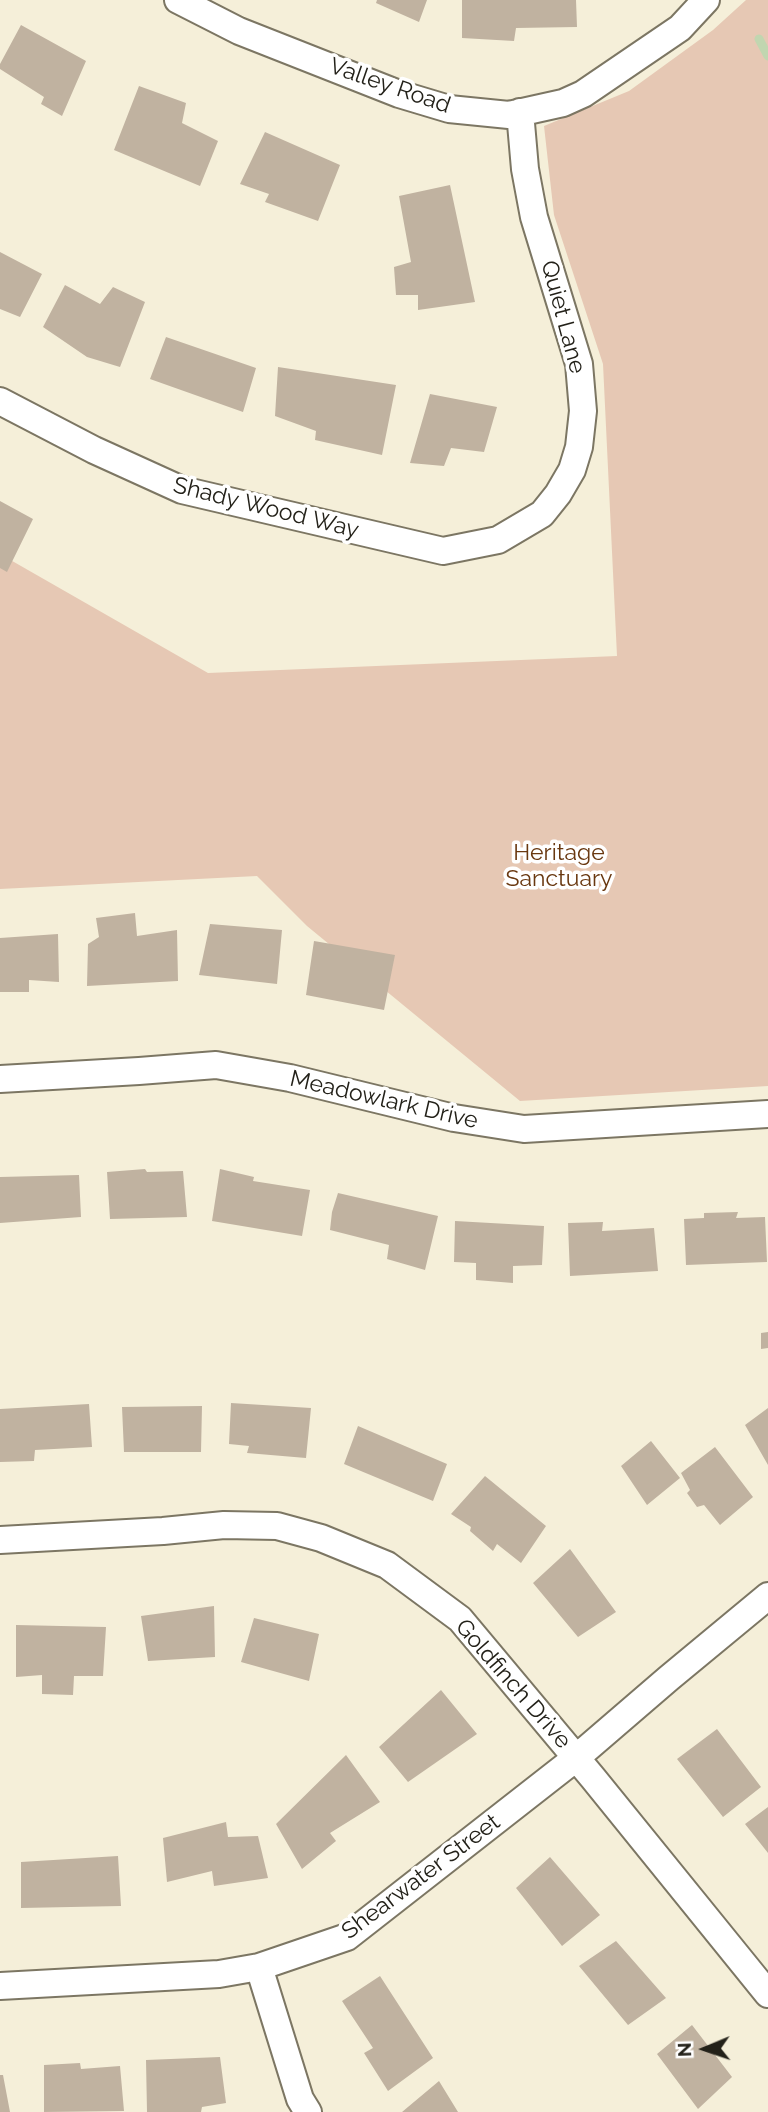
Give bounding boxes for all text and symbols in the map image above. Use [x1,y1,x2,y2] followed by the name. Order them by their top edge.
[326,52,454,120] street label: Valley Road
[535,258,591,376] street label: Quiet Lane
[170,472,362,544] street label: Shady Wood Way
[506,839,612,893] park label: Heritage Sanctuary
[287,1065,481,1135] street label: Meadowlark Drive
[449,1614,577,1754] street label: Goldfinch Drive
[336,1808,506,1946] street label: Shearwater Street
[670,2014,740,2084] north arrow
[673,2042,695,2057] text: N

